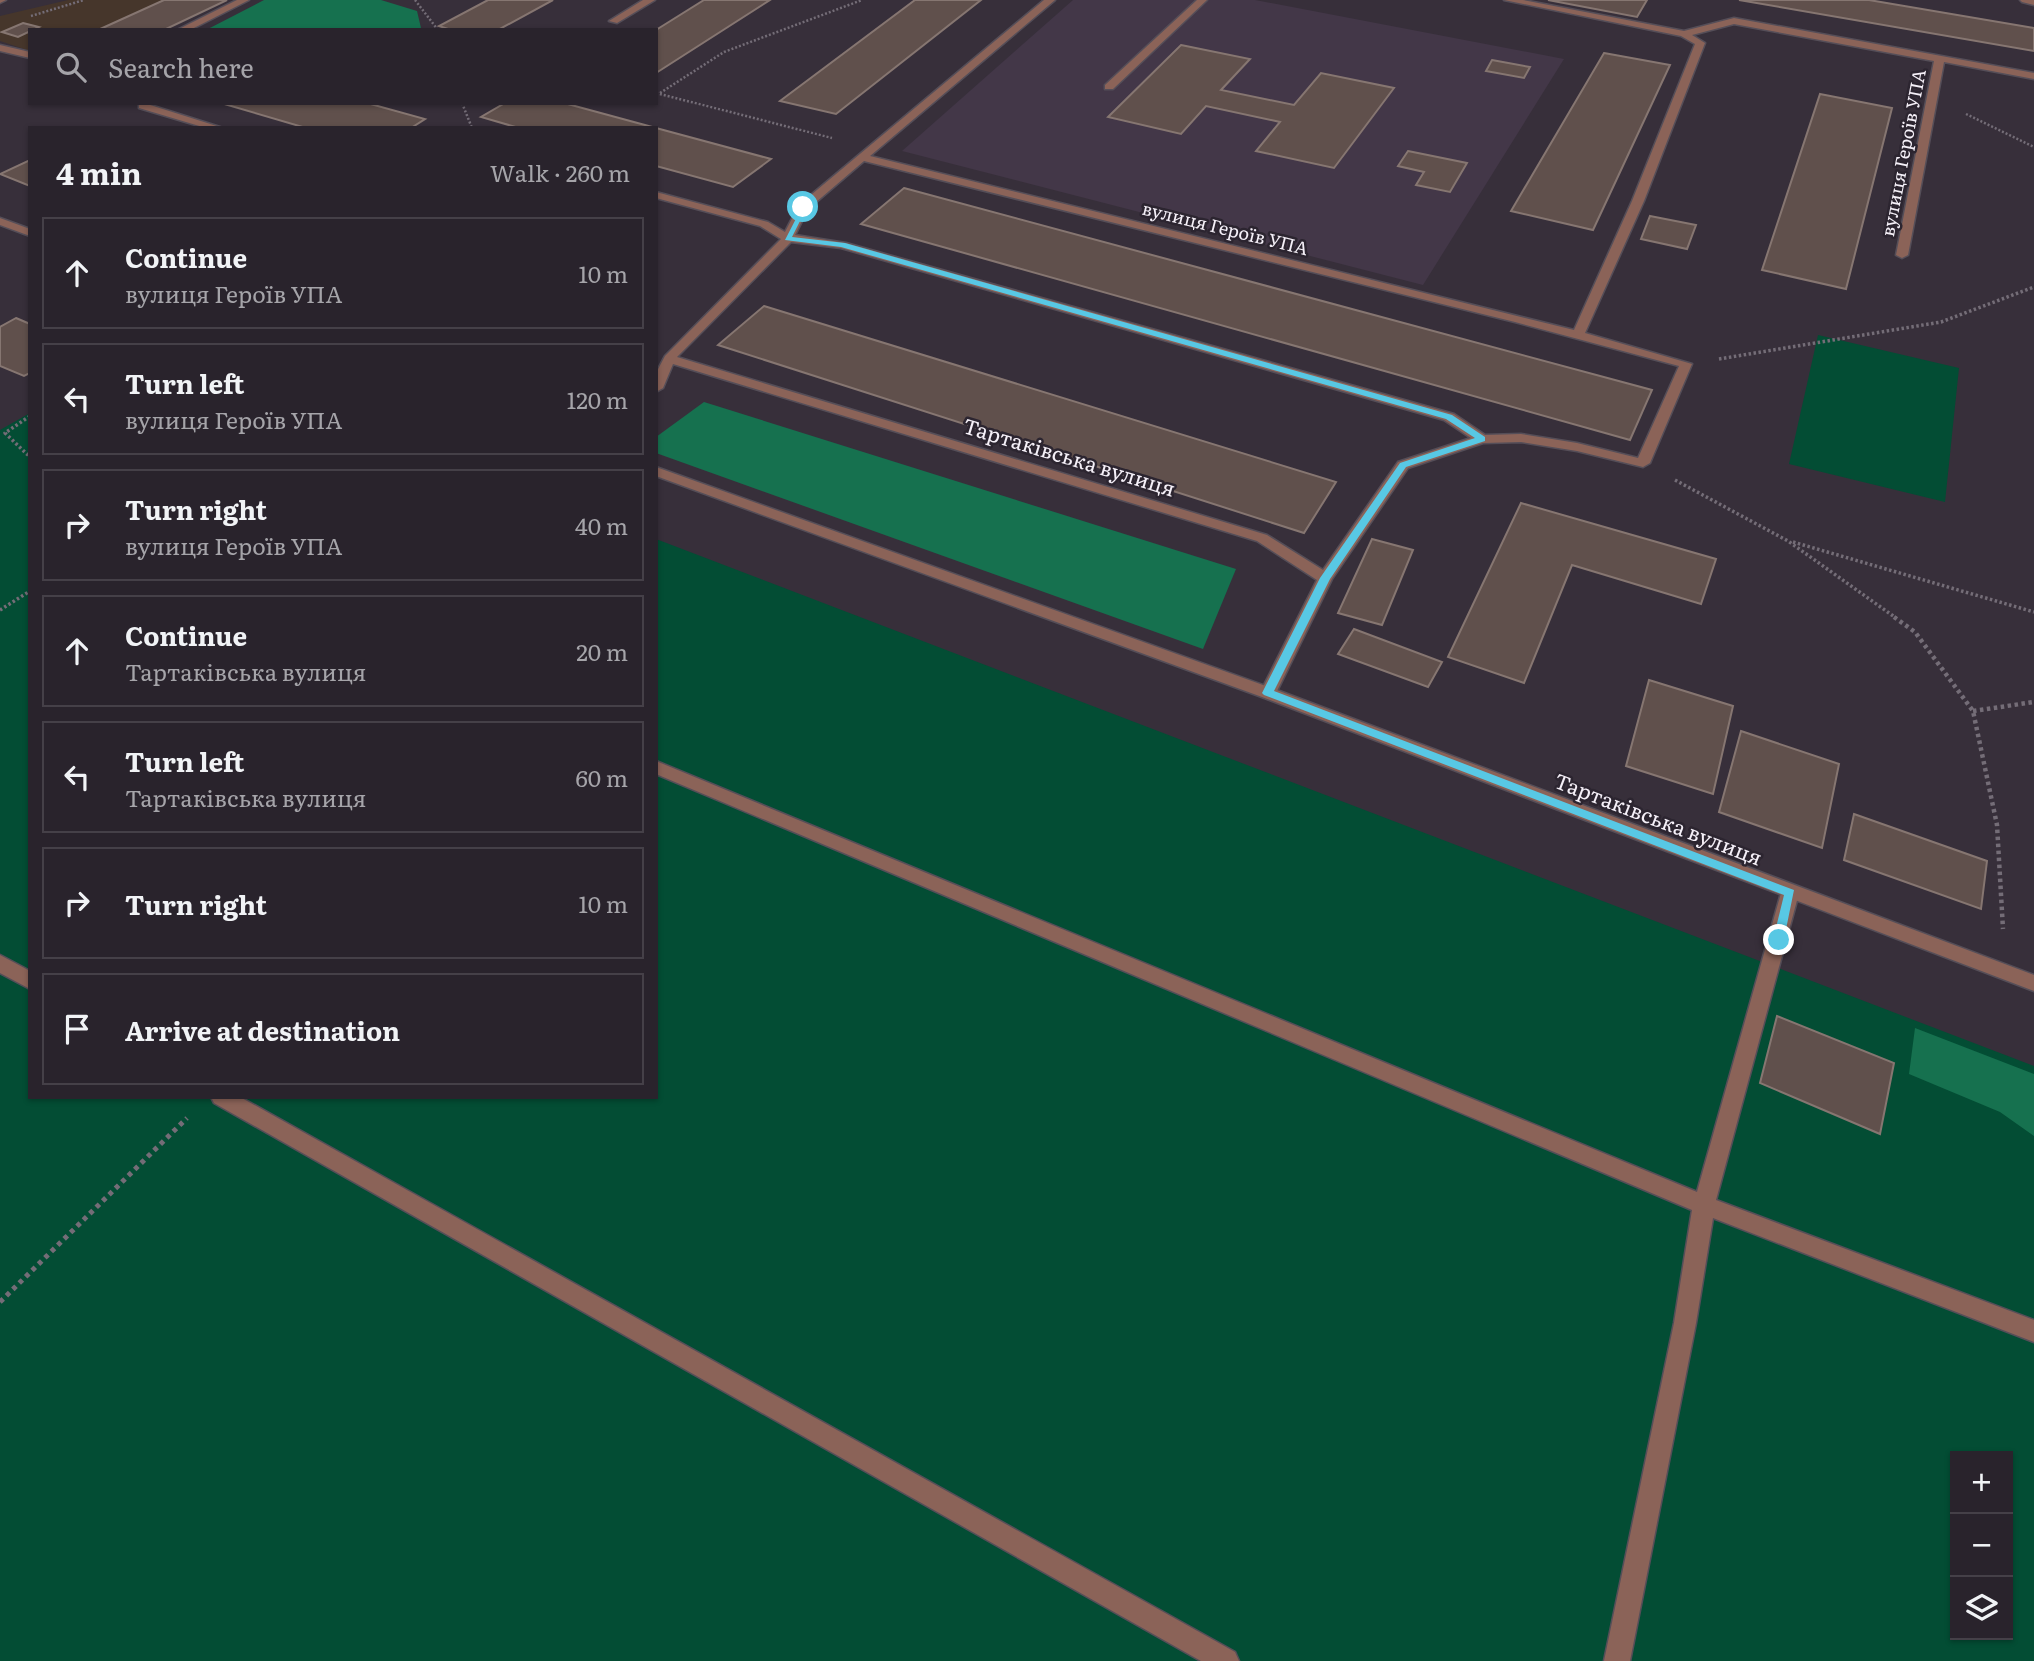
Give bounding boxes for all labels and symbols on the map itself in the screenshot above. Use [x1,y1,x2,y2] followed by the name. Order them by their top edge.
[1873,67,1932,239] street label: вулиця Героїв УПА
[787,191,818,222] route start
[1140,194,1311,261] street label: вулиця Героїв УПА
[960,409,1180,503] street label: Тартаківська вулиця
[1550,764,1767,872] street label: Тартаківська вулиця
[1763,924,1794,955] route end

